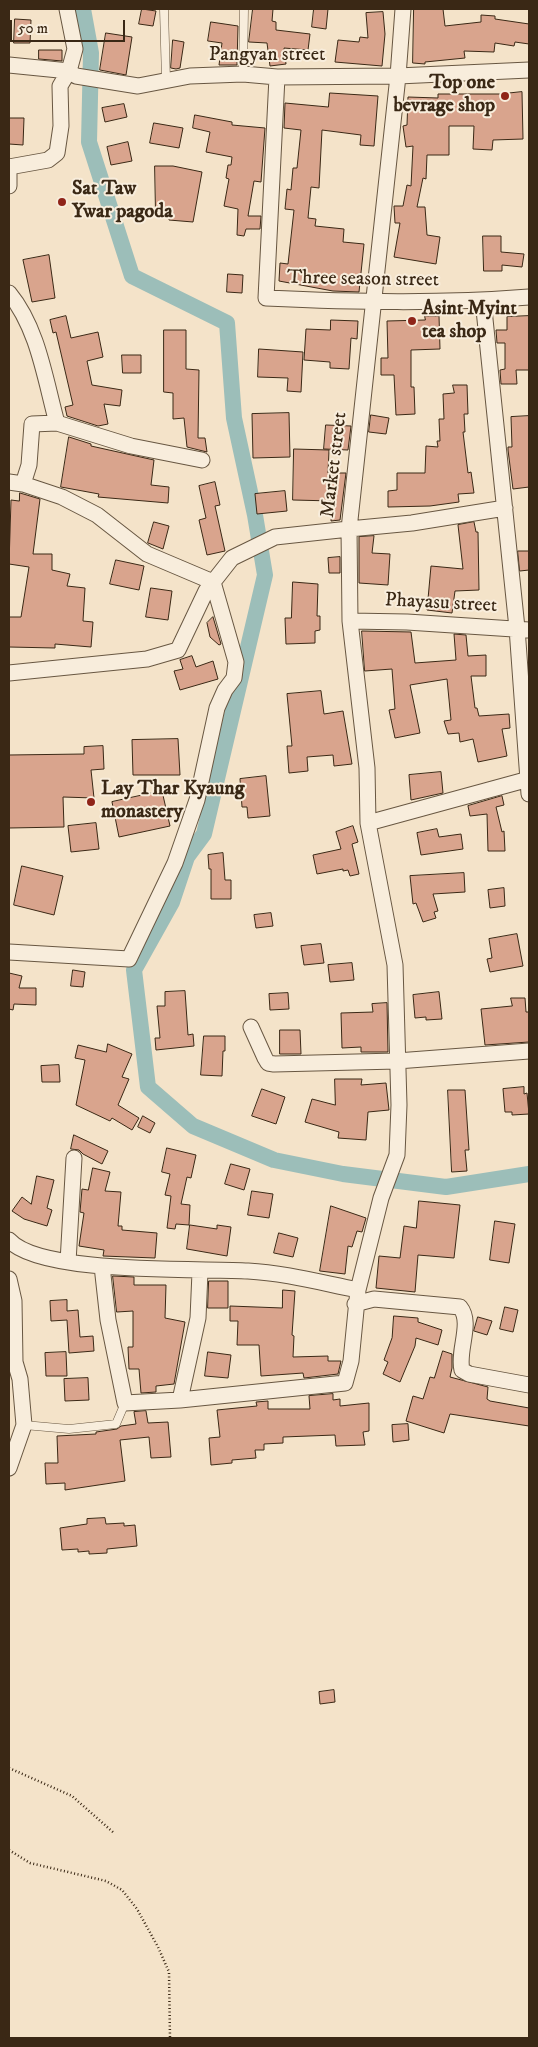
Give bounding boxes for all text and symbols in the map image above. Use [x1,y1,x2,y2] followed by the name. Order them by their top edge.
[12,10,128,42] scale bar
[18,19,48,38] text: 50 m
[209,44,325,68] street label: Pangyan street
[393,72,495,119] place label: Top one bevrage shop
[499,90,511,102] marker: Top one bevrage shop
[72,178,173,225] place label: Sat Taw Ywar pagoda
[56,196,68,208] marker: Sat Taw Ywar pagoda
[287,267,439,293] street label: Three season street
[422,298,517,345] place label: Asint Myint tea shop
[406,315,418,327] marker: Asint Myint tea shop
[317,411,353,519] street label: Market street
[384,589,498,619] street label: Phayasu street
[101,778,245,825] place label: Lay Thar Kyaung monastery
[85,796,97,808] marker: Lay Thar Kyaung monastery

